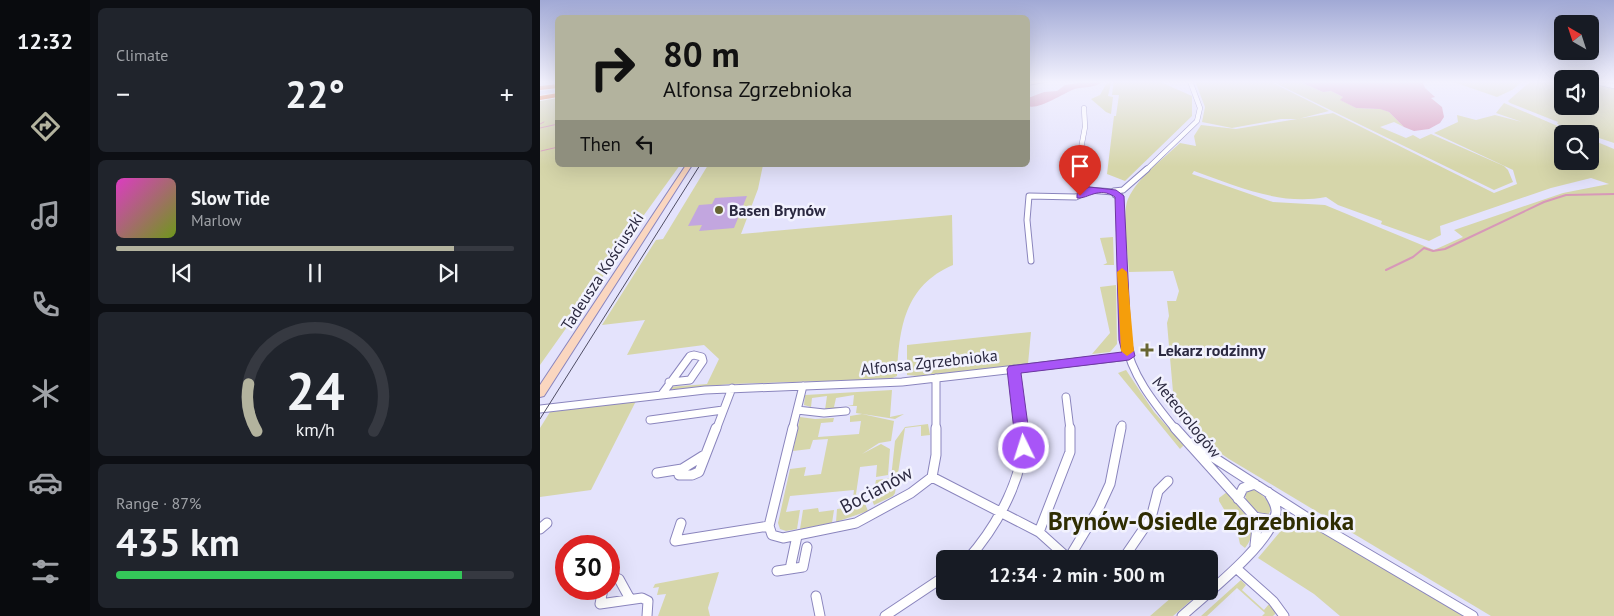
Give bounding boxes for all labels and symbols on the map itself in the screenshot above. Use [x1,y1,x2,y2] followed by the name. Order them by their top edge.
[1554,15,1599,60] north arrow
[1059,145,1101,196] pin
[729,200,826,220] place label: Basen Brynów
[713,204,725,216] marker: Basen Brynów
[556,208,648,334] street label: Tadeusza Kościuszki
[1158,340,1266,360] place label: Lekarz rodzinny
[1140,343,1154,357] marker: Lekarz rodzinny
[859,345,999,379] street label: Alfonsa Zgrzebnioka
[1148,372,1226,462] street label: Meteorologów
[997,421,1049,473] position arrow
[836,460,916,518] street label: Bocianów
[1048,505,1354,537] district label: Brynów-Osiedle Zgrzebnioka
[555,535,620,600] speed limit sign: 30

